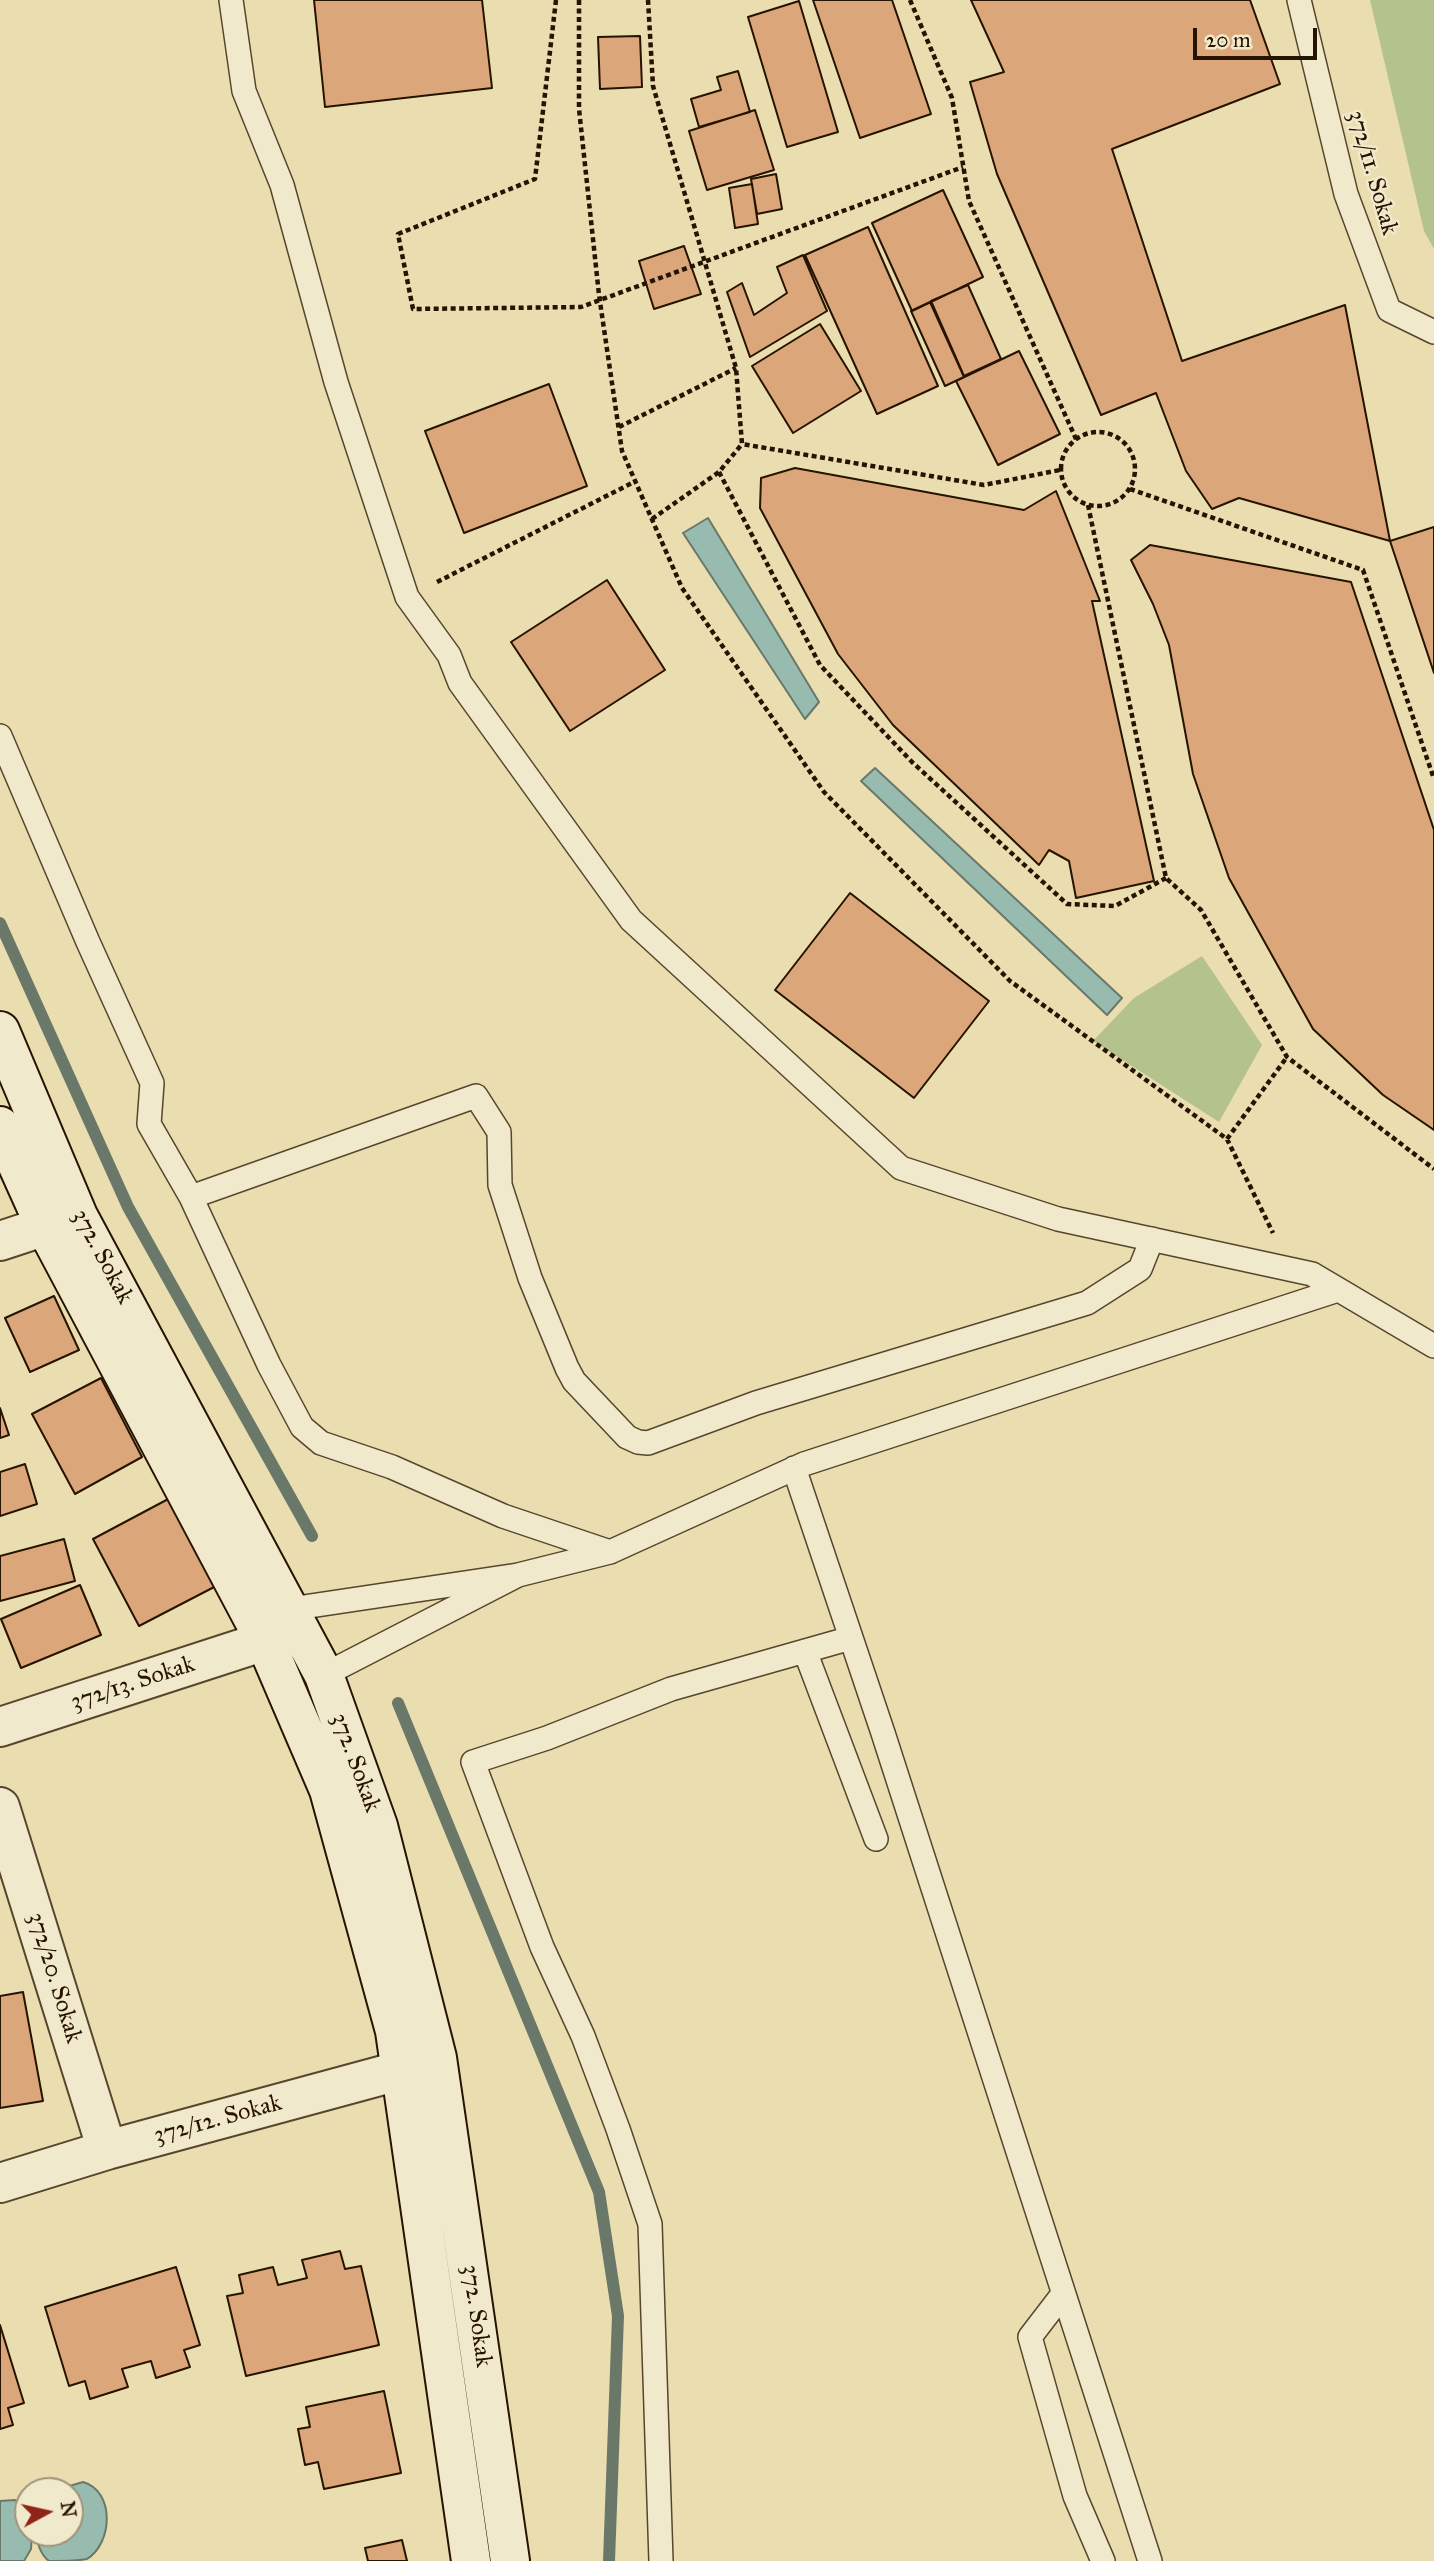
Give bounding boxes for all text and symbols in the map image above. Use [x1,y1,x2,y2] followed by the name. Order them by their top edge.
[1196,14,1320,58] scale bar
[1206,27,1251,53] text: 20 m
[1340,107,1404,239] street label: 372/11. Sokak
[65,1205,139,1309] street label: 372. Sokak
[68,1650,198,1718] street label: 372/13. Sokak
[324,1710,386,1816] street label: 372. Sokak
[20,1909,88,2047] street label: 372/20. Sokak
[151,2089,285,2151] street label: 372/12. Sokak
[455,2263,497,2369] street label: 372. Sokak
[14,2477,84,2547] north arrow
[56,2500,81,2519] text: N

